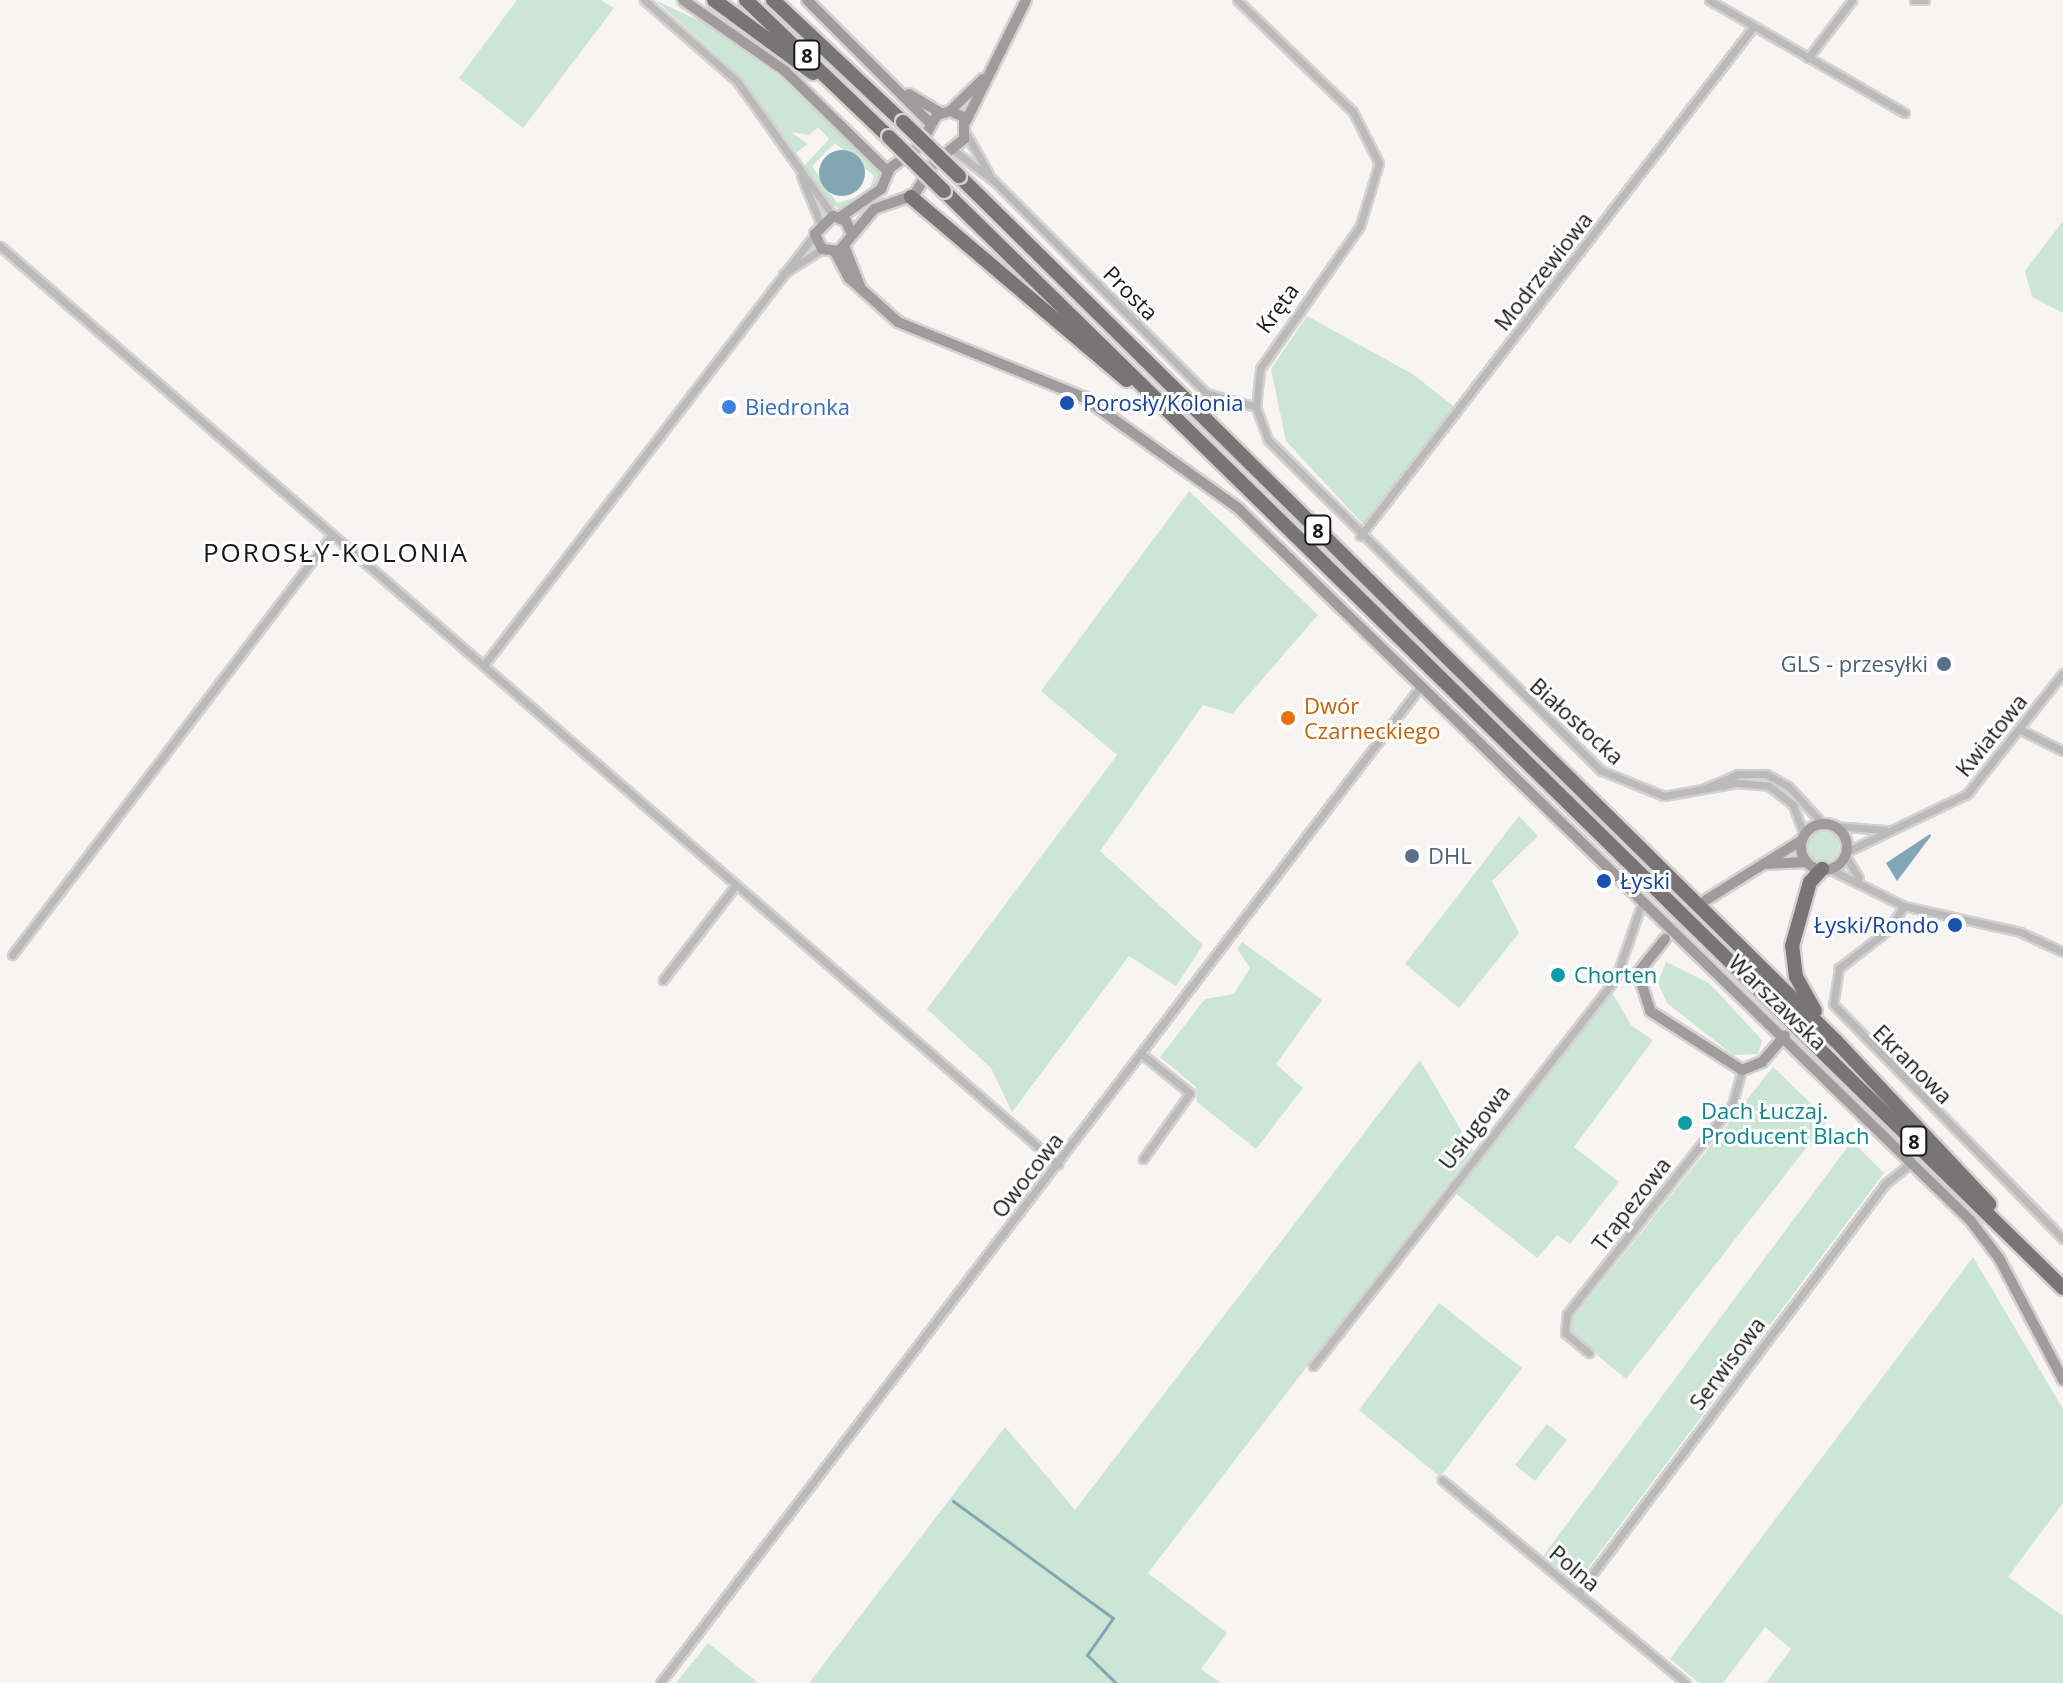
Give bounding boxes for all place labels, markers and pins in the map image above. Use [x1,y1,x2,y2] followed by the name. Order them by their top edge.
[1083,390,1244,416] place label: Porosły/Kolonia
[745,394,850,420] place label: Biedronka
[1058,394,1076,412] marker: Porosły/Kolonia
[720,398,738,416] marker: Biedronka
[1781,651,1928,677] place label: GLS - przesyłki
[1935,655,1953,673] marker: GLS - przesyłki
[1304,692,1440,744] place label: Dwór Czarneckiego
[1279,709,1297,727] marker: Dwór Czarneckiego
[1428,843,1472,869] place label: DHL
[1403,847,1421,865] marker: DHL
[1620,868,1670,894] place label: Łyski
[1595,872,1613,890] marker: Łyski
[1814,912,1939,938] place label: Łyski/Rondo
[1946,916,1964,934] marker: Łyski/Rondo
[1574,962,1657,988] place label: Chorten
[1549,966,1567,984] marker: Chorten
[1701,1097,1869,1148] place label: Dach Łuczaj. Producent Blach
[1676,1114,1694,1132] marker: Dach Łuczaj. Producent Blach

